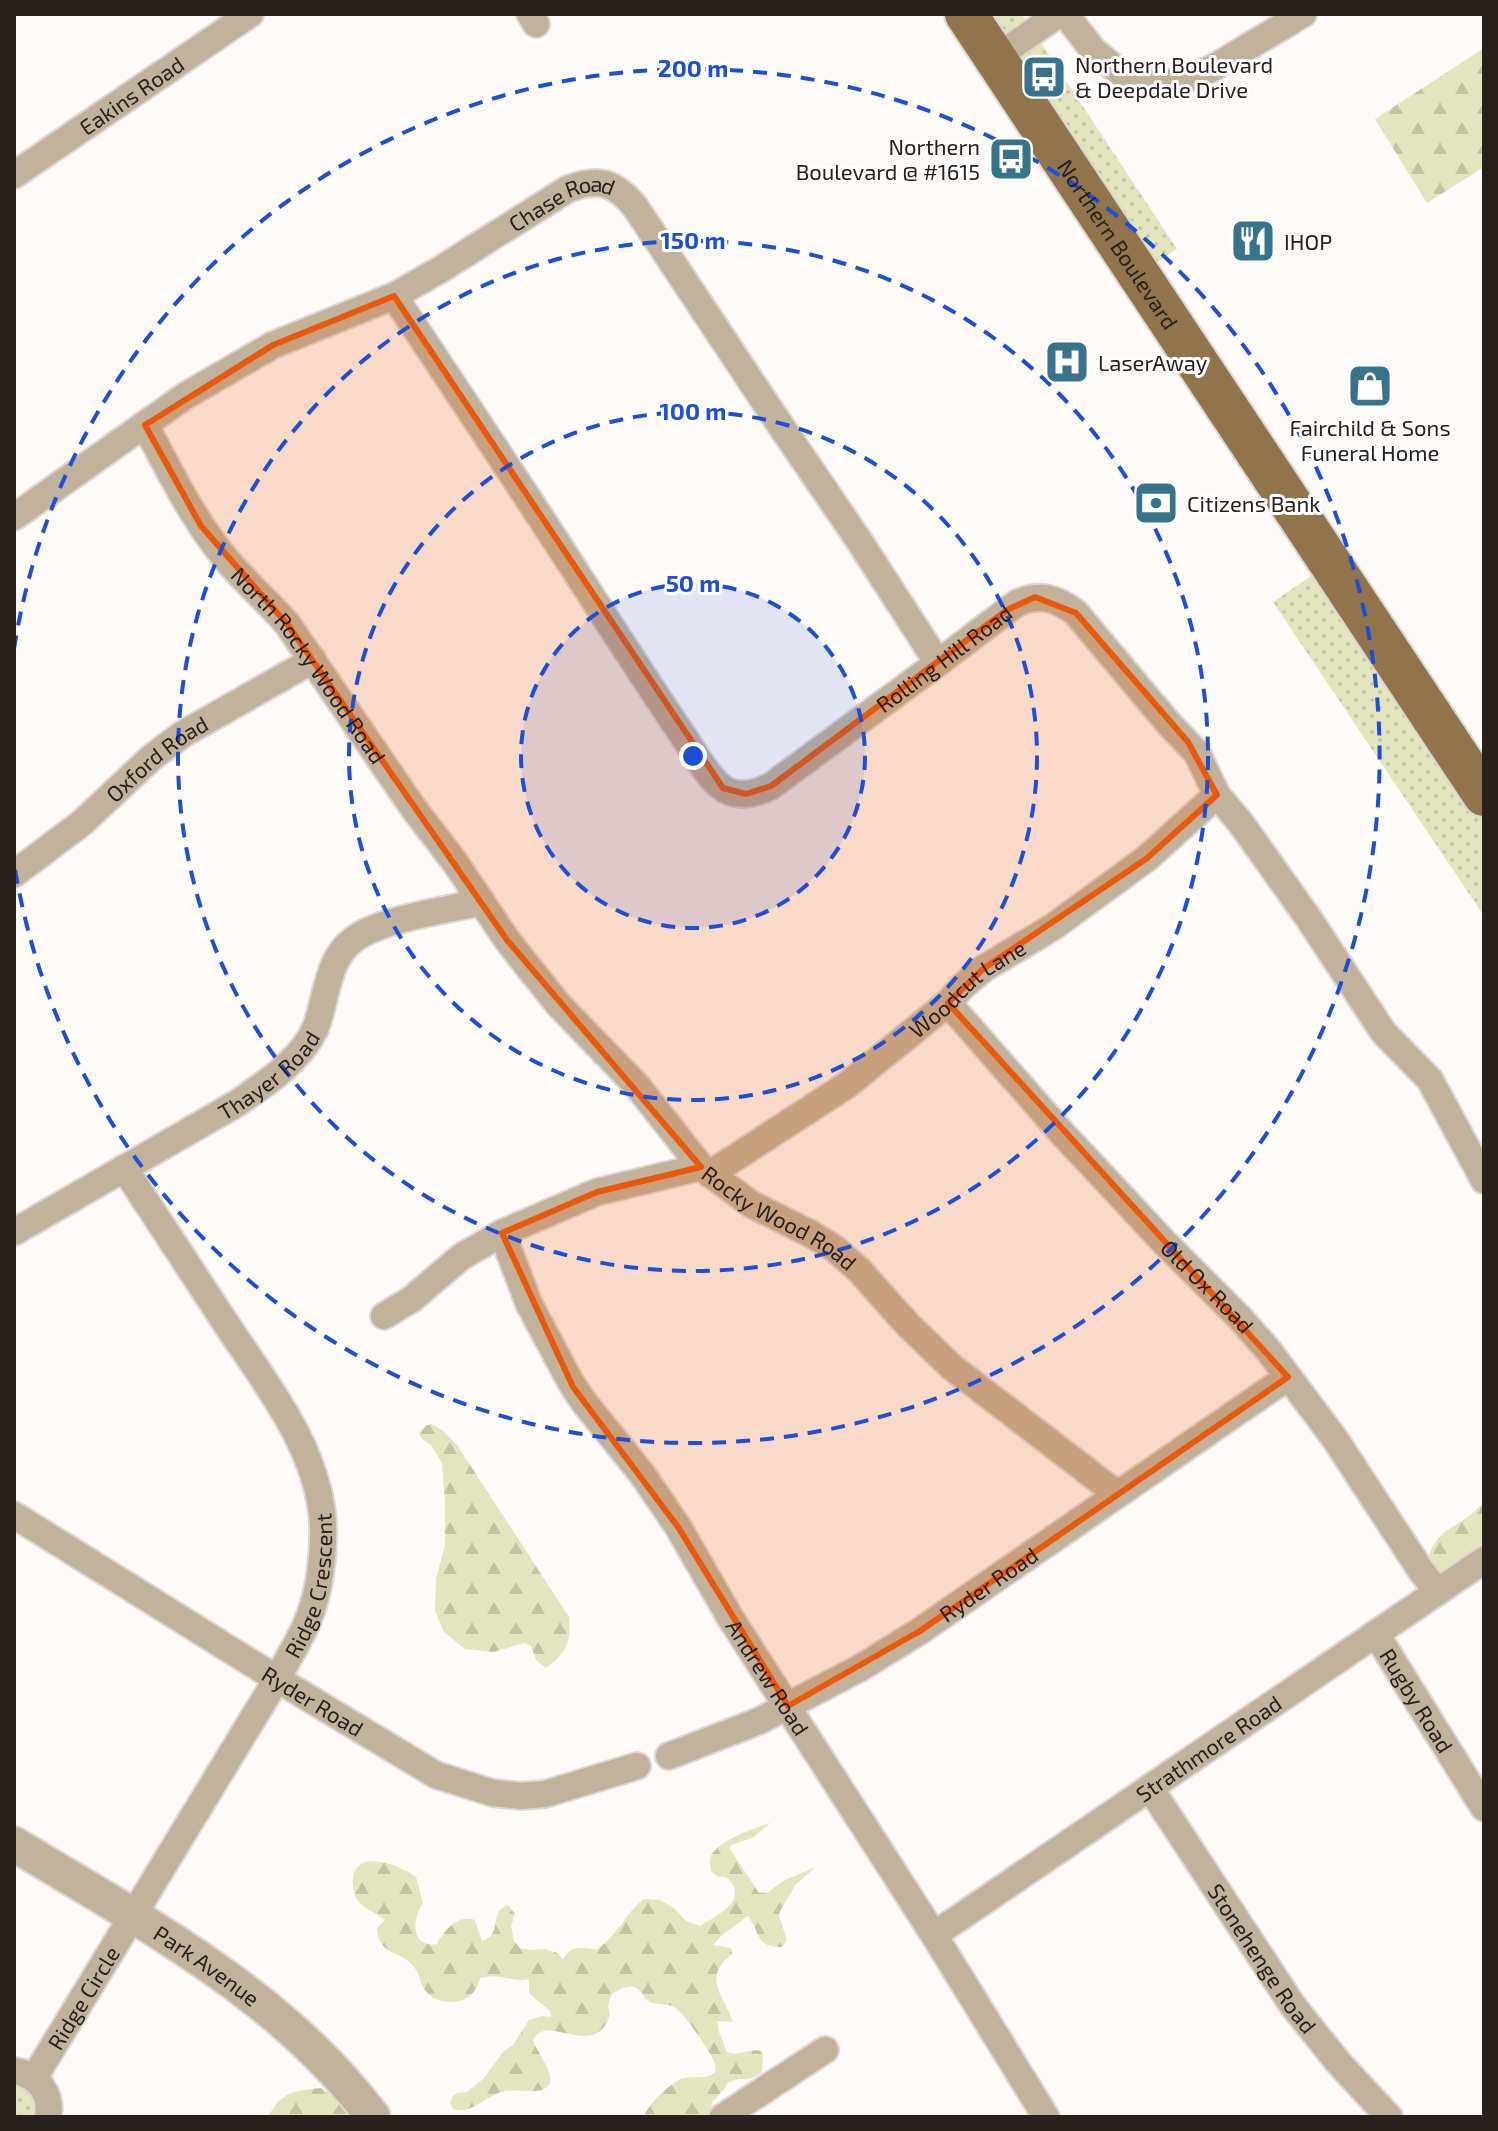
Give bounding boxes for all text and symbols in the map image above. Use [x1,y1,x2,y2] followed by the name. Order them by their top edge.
[74,50,188,140] street label: Eakins Road
[1075,51,1273,102] place label: Northern Boulevard & Deepdale Drive
[658,53,728,82] text: 200 m
[1020,53,1068,101] bus stop icon: Northern Boulevard & Deepdale Drive
[796,133,980,184] place label: Northern Boulevard @ #1615
[987,135,1035,183] bus stop icon: Northern Boulevard @ #1615
[1053,154,1184,334] street label: Northern Boulevard
[504,170,619,236] street label: Chase Road
[1229,217,1277,265] restaurant icon: IHOP
[660,225,726,254] text: 150 m
[1284,228,1332,254] place label: IHOP
[1043,338,1091,386] hospital icon: LaserAway
[1098,349,1208,375] place label: LaserAway
[1346,362,1394,410] shop icon: Fairchild & Sons Funeral Home
[660,396,726,425] text: 100 m
[1289,414,1451,465] place label: Fairchild & Sons Funeral Home
[1132,479,1180,527] bank icon: Citizens Bank
[1187,490,1320,516] place label: Citizens Bank
[226,561,392,768] street label: North Rocky Wood Road
[666,568,720,597] text: 50 m
[871,599,1017,717] street label: Rolling Hill Road
[100,710,212,807] street label: Oxford Road
[679,742,707,770] centre of rings
[903,934,1030,1043] street label: Woodcut Lane
[213,1026,325,1125] street label: Thayer Road
[697,1160,862,1275] street label: Rocky Wood Road
[1156,1234,1260,1338] street label: Old Ox Road
[279,1512,336,1662] street label: Ridge Crescent
[934,1541,1042,1627] street label: Ryder Road
[721,1614,815,1740] street label: Andrew Road
[1375,1643,1459,1757] street label: Rugby Road
[258,1660,368,1741] street label: Ryder Road
[1131,1689,1286,1807] street label: Strathmore Road
[1203,1878,1322,2038] street label: Stonehenge Road
[149,1919,265,2011] street label: Park Avenue
[42,1941,124,2054] street label: Ridge Circle

